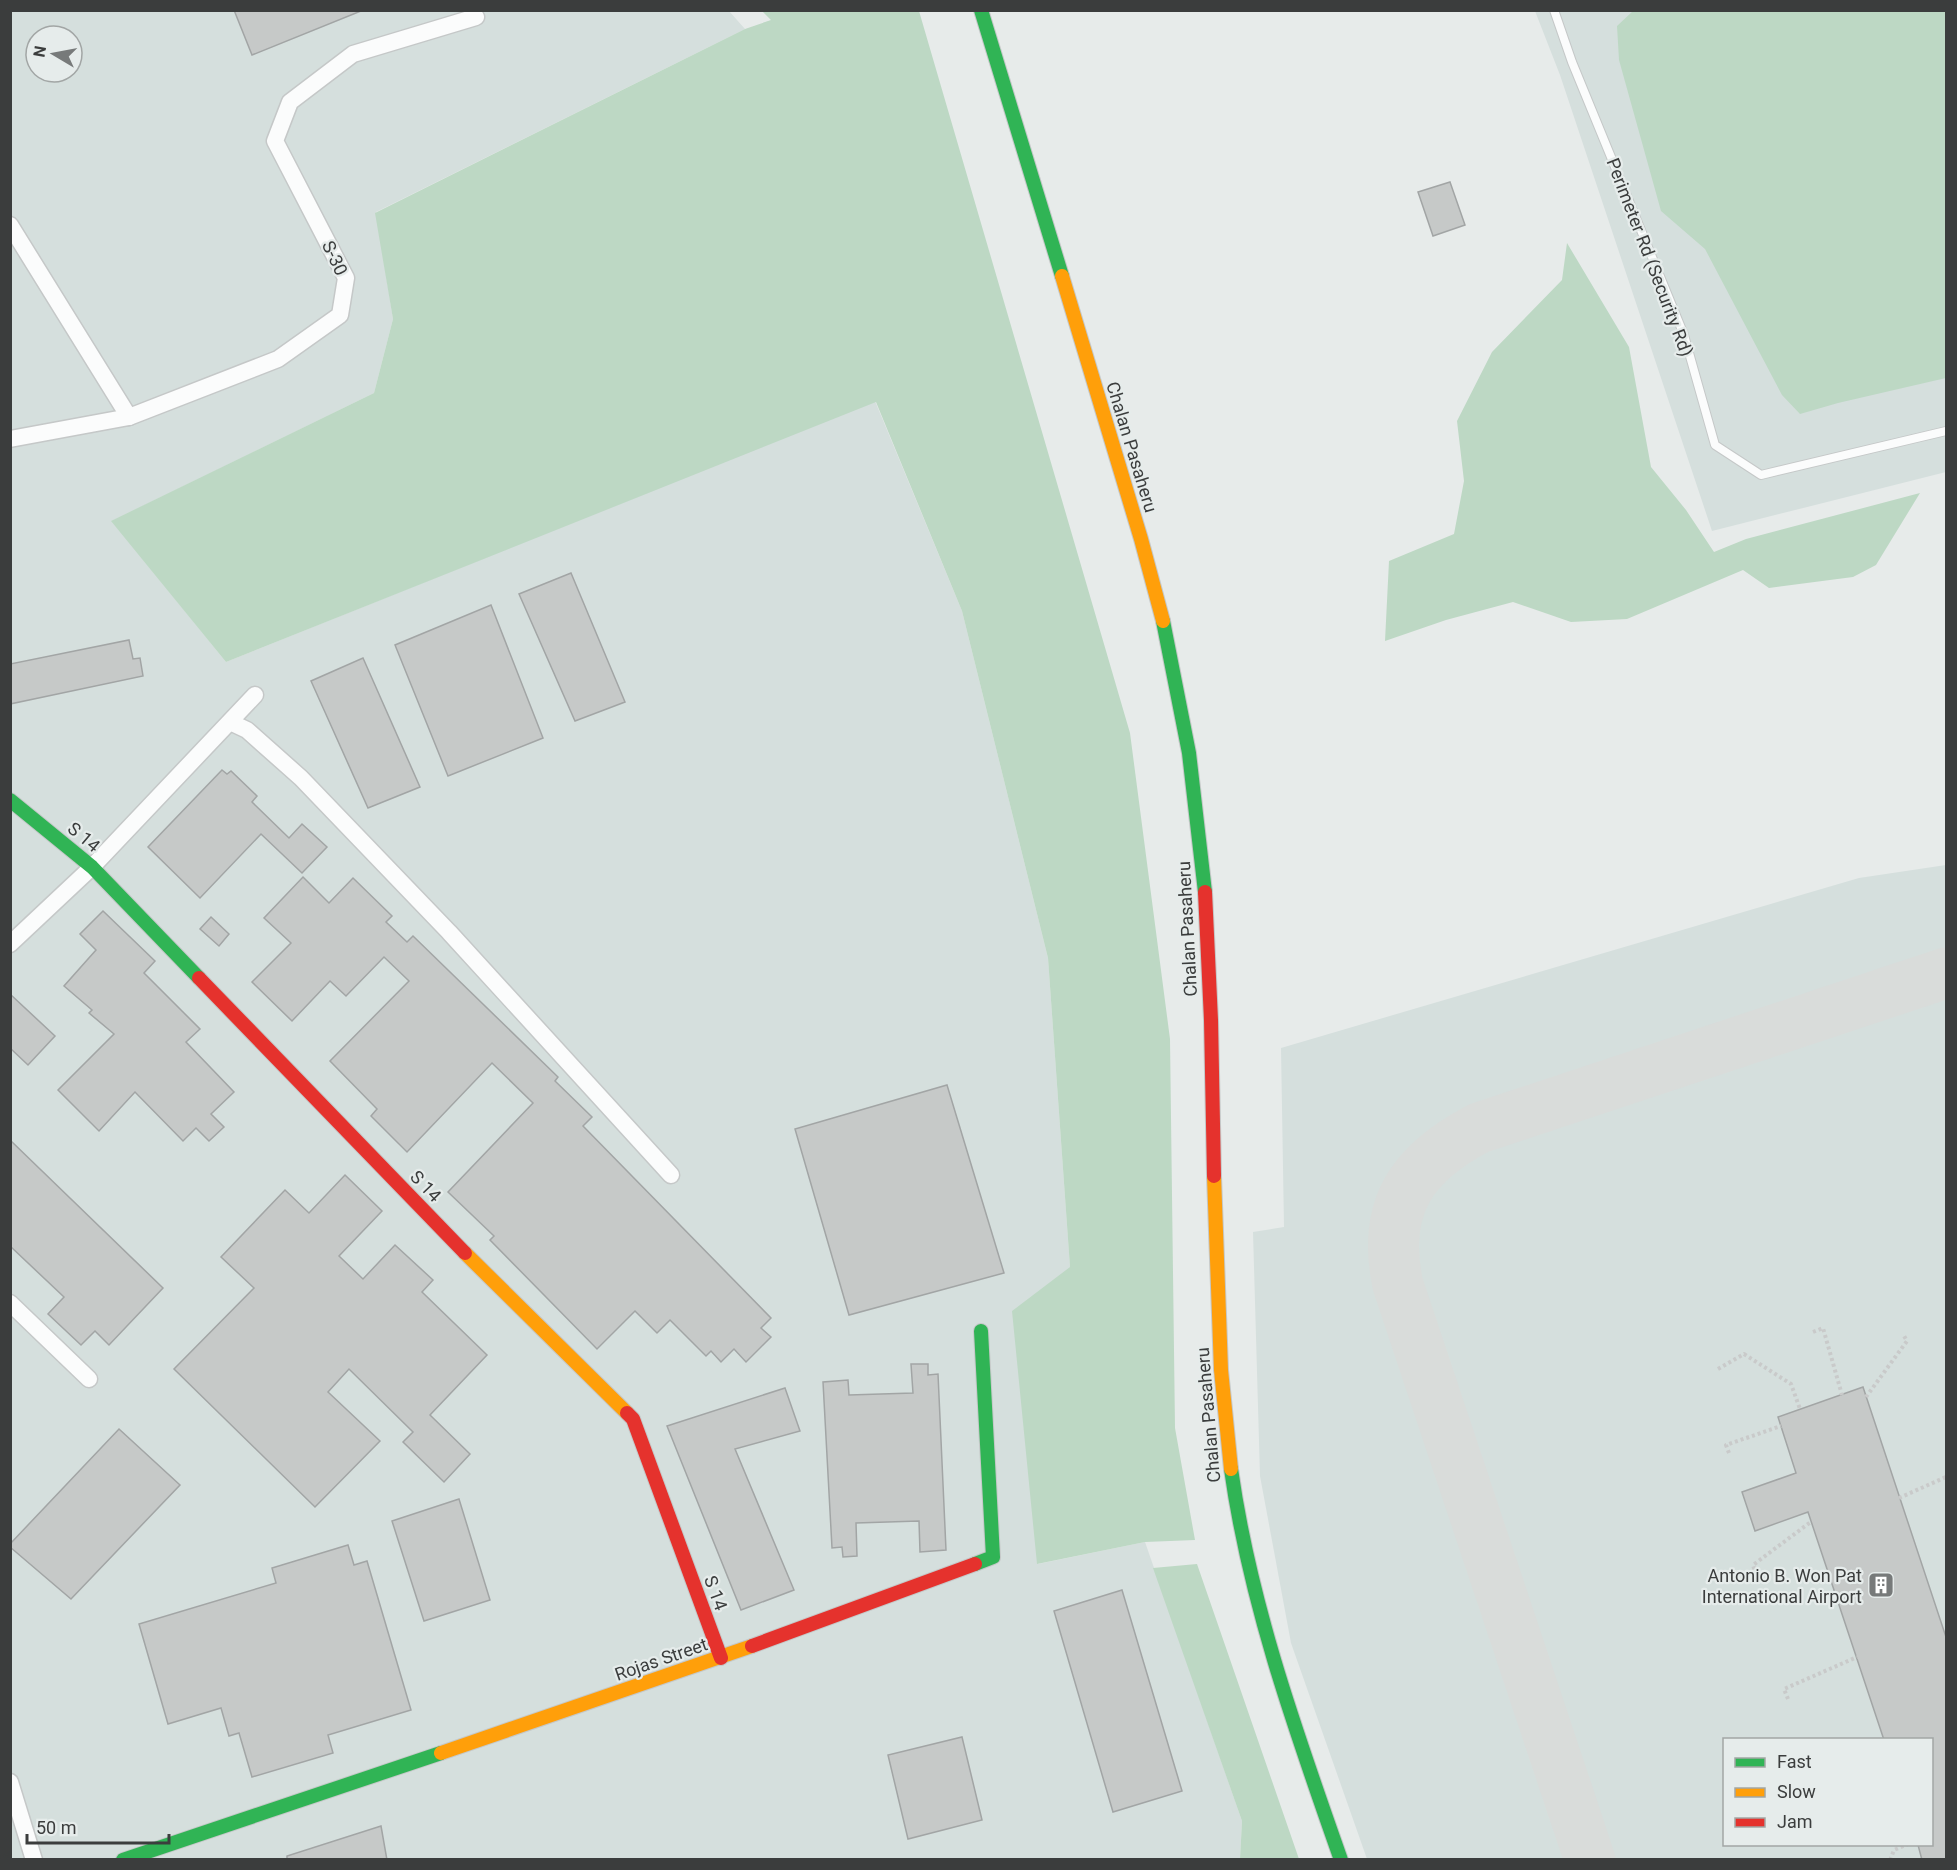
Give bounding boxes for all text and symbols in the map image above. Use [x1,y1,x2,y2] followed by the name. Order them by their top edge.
[24,24,84,84] north arrow
[29,44,50,59] text: N
[1601,155,1698,360] street label: Perimeter Rd (Security Rd)
[318,237,352,279] street label: S-30
[1102,379,1162,515] street label: Chalan Pasaheru
[64,818,104,856] street label: S 14
[1173,861,1201,997] street label: Chalan Pasaheru
[406,1166,446,1206] street label: S 14
[1192,1347,1224,1483] street label: Chalan Pasaheru
[1702,1565,1862,1607] place label: Antonio B. Won Pat International Airport
[1866,1570,1896,1600] building icon: Antonio B. Won Pat International Airport
[700,1573,732,1613] street label: S 14
[612,1633,710,1685] street label: Rojas Street
[1723,1738,1933,1846] legend
[1777,1751,1812,1772] text: Fast
[1777,1781,1816,1802] text: Slow
[27,1807,170,1845] scale bar
[1777,1811,1813,1832] text: Jam
[36,1817,76,1838] text: 50 m

